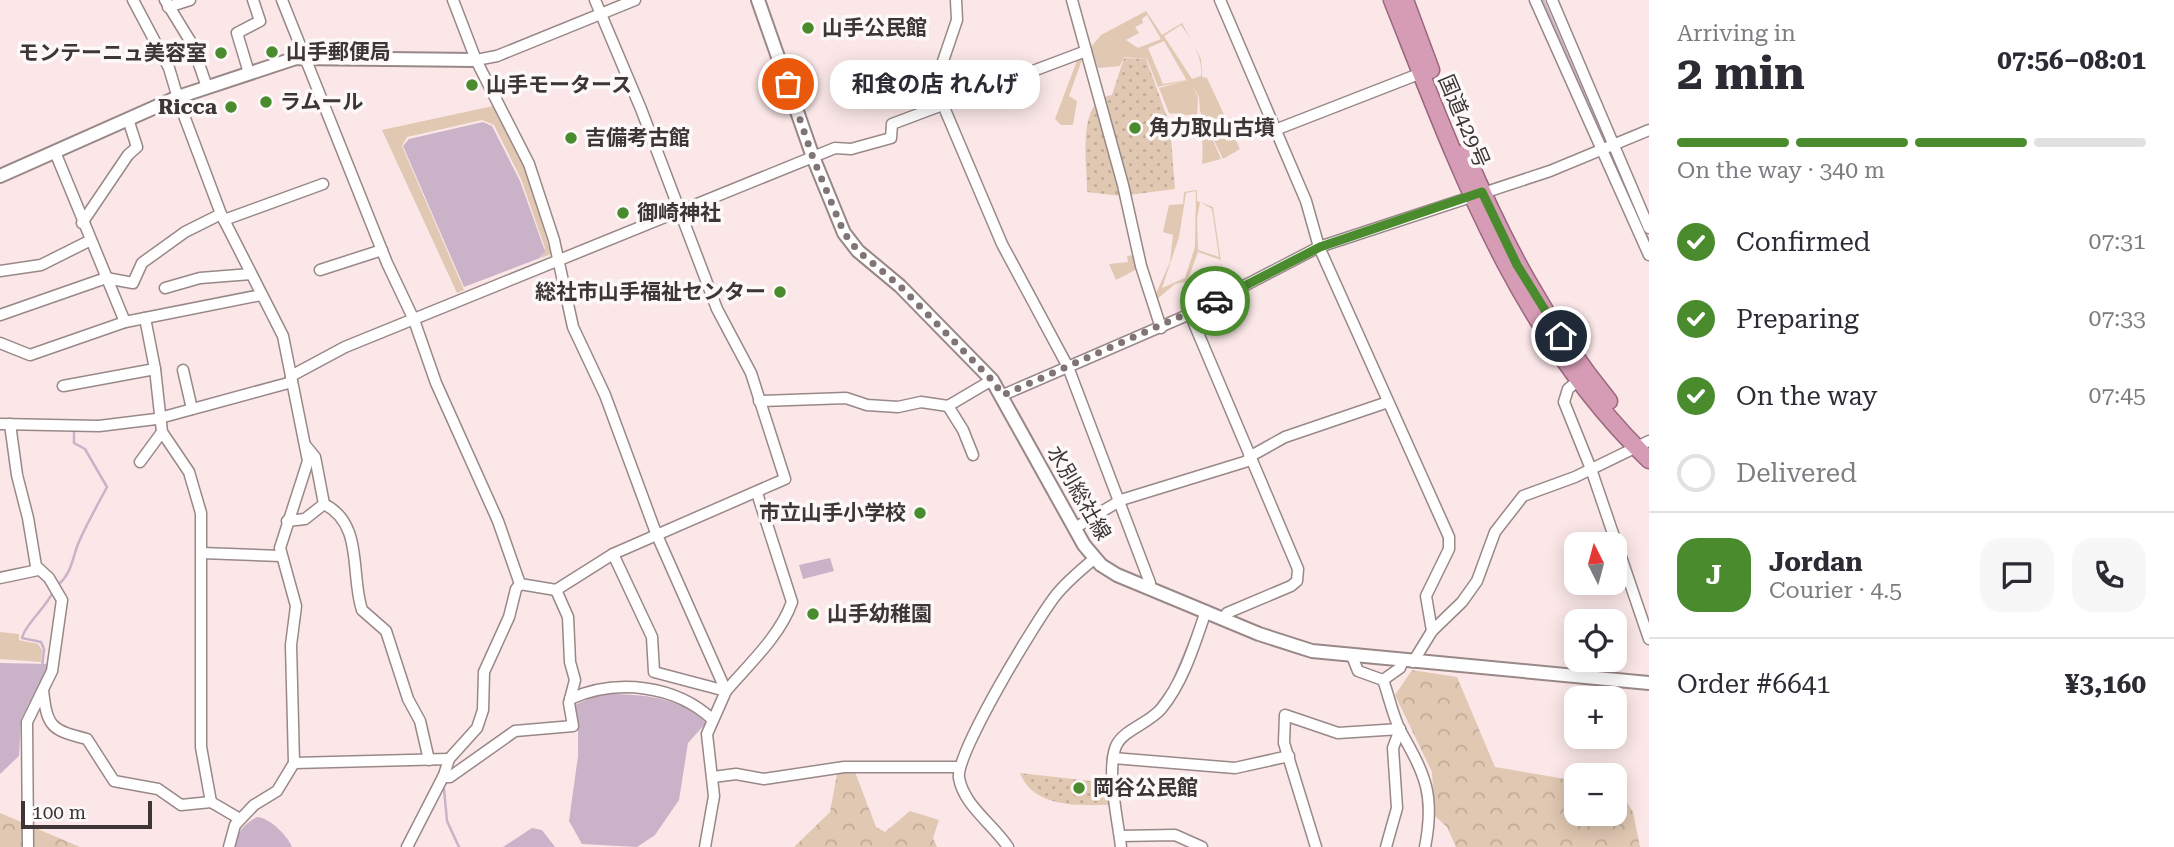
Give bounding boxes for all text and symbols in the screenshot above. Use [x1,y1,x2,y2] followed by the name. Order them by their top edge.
[822,16,927,40] place label: 山手公民館
[800,20,816,36] marker: 山手公民館
[1677,20,1796,47] text: Arriving in
[286,40,391,64] place label: 山手郵便局
[18,41,207,65] place label: モンテーニュ美容室
[264,44,280,60] marker: 山手郵便局
[213,45,229,61] marker: モンテーニュ美容室
[1997,45,2146,75] text: 07:56–08:01
[1677,46,1805,100] text: 2 min
[758,54,818,114] pin
[830,60,1040,108] callout: 和食の店 れんげ
[769,65,807,103] icon: bag
[852,71,1018,98] text: 和食の店 れんげ
[1434,71,1494,171] street label: 国道429号
[486,73,632,97] place label: 山手モータース
[464,77,480,93] marker: 山手モータース
[280,90,363,114] place label: ラムール
[258,94,274,110] marker: ラムール
[158,95,218,119] place label: Ricca
[223,99,239,115] marker: Ricca
[1149,116,1275,140] place label: 角力取山古墳
[1127,120,1143,136] marker: 角力取山古墳
[585,126,690,150] place label: 吉備考古館
[563,130,579,146] marker: 吉備考古館
[1677,157,1885,184] text: On the way · 340 m
[637,201,721,225] place label: 御崎神社
[615,205,631,221] marker: 御崎神社
[1677,223,1715,261] icon: check
[1736,227,1871,257] text: Confirmed
[2089,228,2146,255] text: 07:31
[1180,266,1250,336] courier
[535,280,766,304] place label: 総社市山手福祉センター
[1196,282,1234,320] icon: car
[772,284,788,300] marker: 総社市山手福祉センター
[1677,300,1715,338] icon: check
[1736,304,1859,334] text: Preparing
[2089,305,2146,332] text: 07:33
[1531,306,1591,366] pin
[1542,317,1580,355] icon: home
[1677,377,1715,415] icon: check
[1736,381,1877,411] text: On the way
[2089,382,2146,409] text: 07:45
[1042,442,1116,544] street label: 水別総社線
[1736,458,1857,488] text: Delivered
[759,501,906,525] place label: 市立山手小学校
[912,505,928,521] marker: 市立山手小学校
[1564,532,1628,595] north arrow
[1564,532,1627,826] map controls
[1980,538,2054,612] button: chat
[2072,538,2146,612] button: phone
[1769,547,1863,577] text: Jordan
[1706,560,1722,590] text: J
[1769,577,1902,604] text: Courier · 4.5
[827,602,932,626] place label: 山手幼稚園
[805,606,821,622] marker: 山手幼稚園
[1564,609,1627,672] button: locate
[1677,669,1831,699] text: Order #6641
[2065,669,2146,699] text: ¥3,160
[1564,686,1627,749] button: +
[1564,763,1627,826] button: −
[1093,776,1198,800] place label: 岡谷公民館
[1071,780,1087,796] marker: 岡谷公民館
[21,798,152,830] scale bar
[32,801,86,824] text: 100 m

